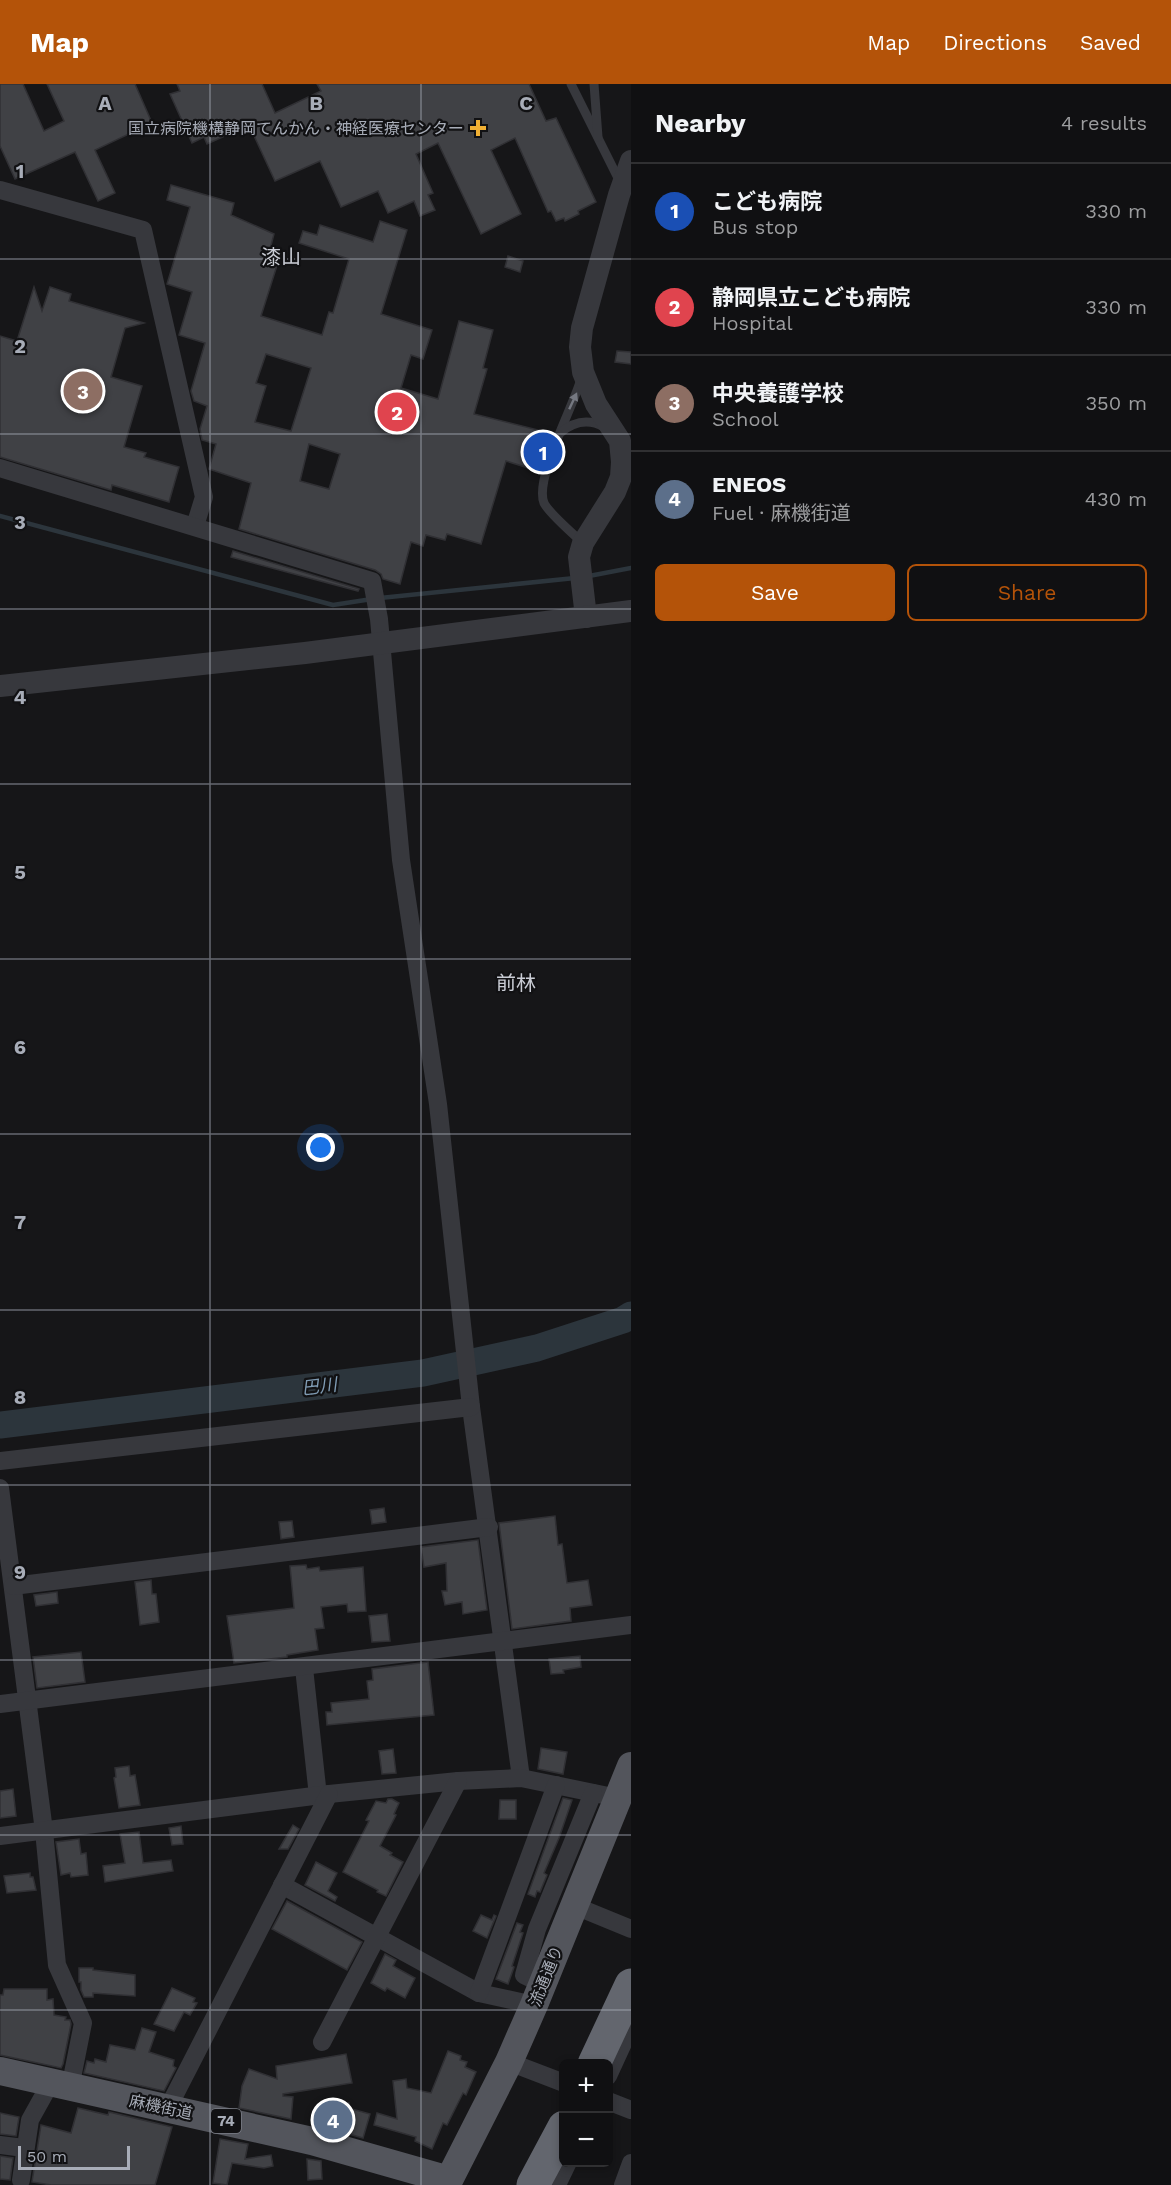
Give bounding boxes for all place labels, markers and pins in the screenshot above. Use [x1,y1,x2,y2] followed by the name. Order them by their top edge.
[128,119,464,138] place label: 国立病院機構静岡てんかん・神経医療センター
[469,119,487,137] marker: 国立病院機構静岡てんかん・神経医療センター
[64,368,103,414] pin: 3
[378,390,416,434] pin: 2
[524,430,562,475] pin: 1
[314,2098,352,2142] pin: 4

